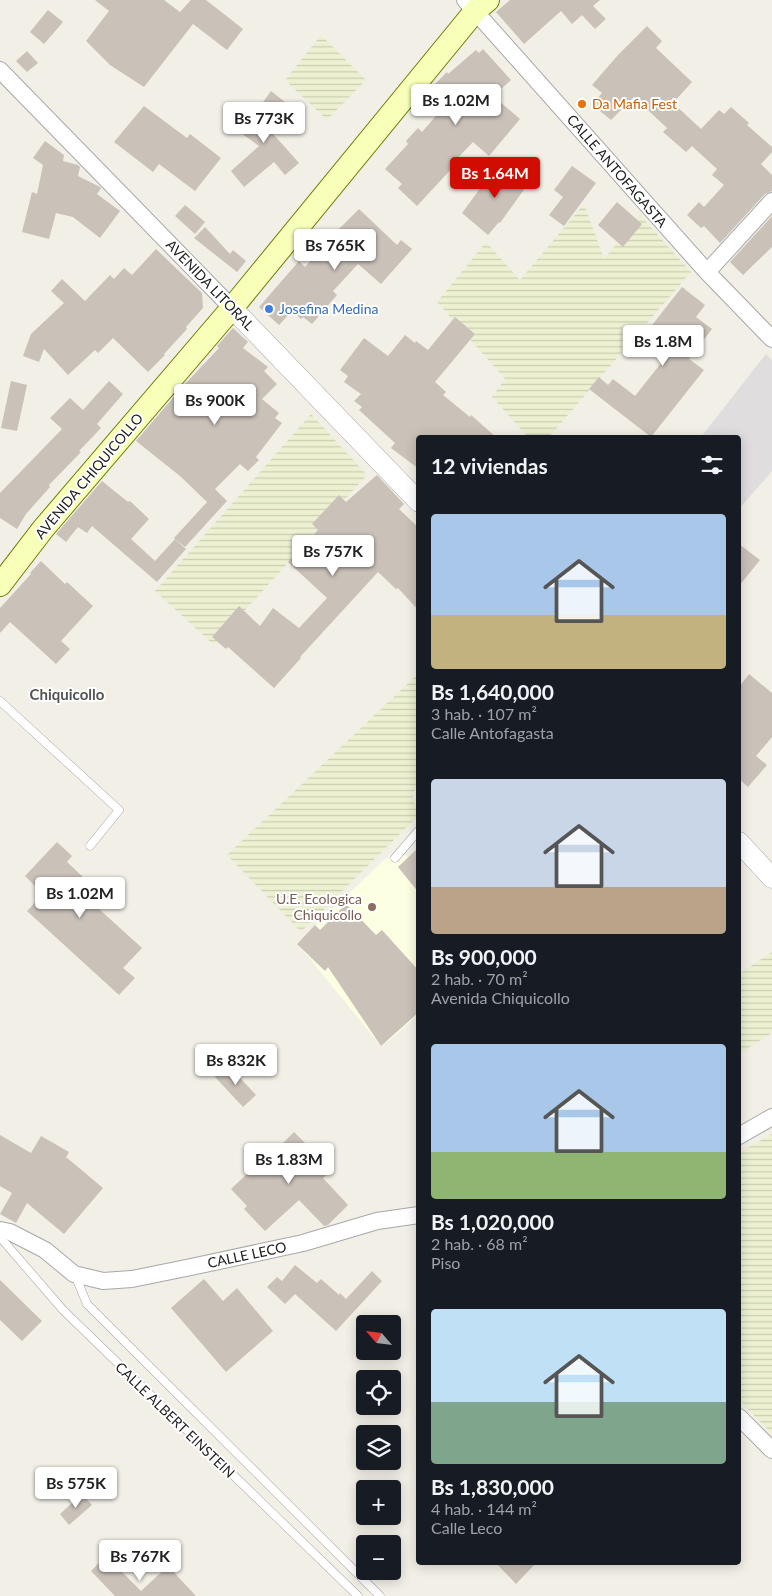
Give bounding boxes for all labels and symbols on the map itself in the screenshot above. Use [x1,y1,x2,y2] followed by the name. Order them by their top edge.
[404,84,508,126] pin: Bs 1.02M
[592,95,677,112] place label: Da Mafia Fest
[576,98,588,110] marker: Da Mafia Fest
[218,102,310,144] pin: Bs 773K
[564,111,671,231] street label: CALLE ANTOFAGASTA
[443,156,547,199] pin: Bs 1.64M
[289,228,381,271] pin: Bs 765K
[163,236,258,334] street label: AVENIDA LITORAL
[279,300,379,317] place label: Josefina Medina
[263,303,275,315] marker: Josefina Medina
[617,324,709,367] pin: Bs 1.8M
[169,384,261,426] pin: Bs 900K
[31,409,146,542] street label: AVENIDA CHIQUICOLLO
[287,534,379,577] pin: Bs 757K
[30,685,105,703] district label: Chiquicollo
[28,876,132,919] pin: Bs 1.02M
[276,890,362,923] place label: U.E. Ecologica Chiquicollo
[366,901,378,913] marker: U.E. Ecologica Chiquicollo
[190,1044,282,1086] pin: Bs 832K
[237,1142,341,1185] pin: Bs 1.83M
[206,1238,288,1271] street label: CALLE LECO
[356,1315,401,1360] north arrow
[112,1358,239,1481] street label: CALLE ALBERT EINSTEIN
[30,1466,122,1509] pin: Bs 575K
[94,1540,186,1582] pin: Bs 767K

